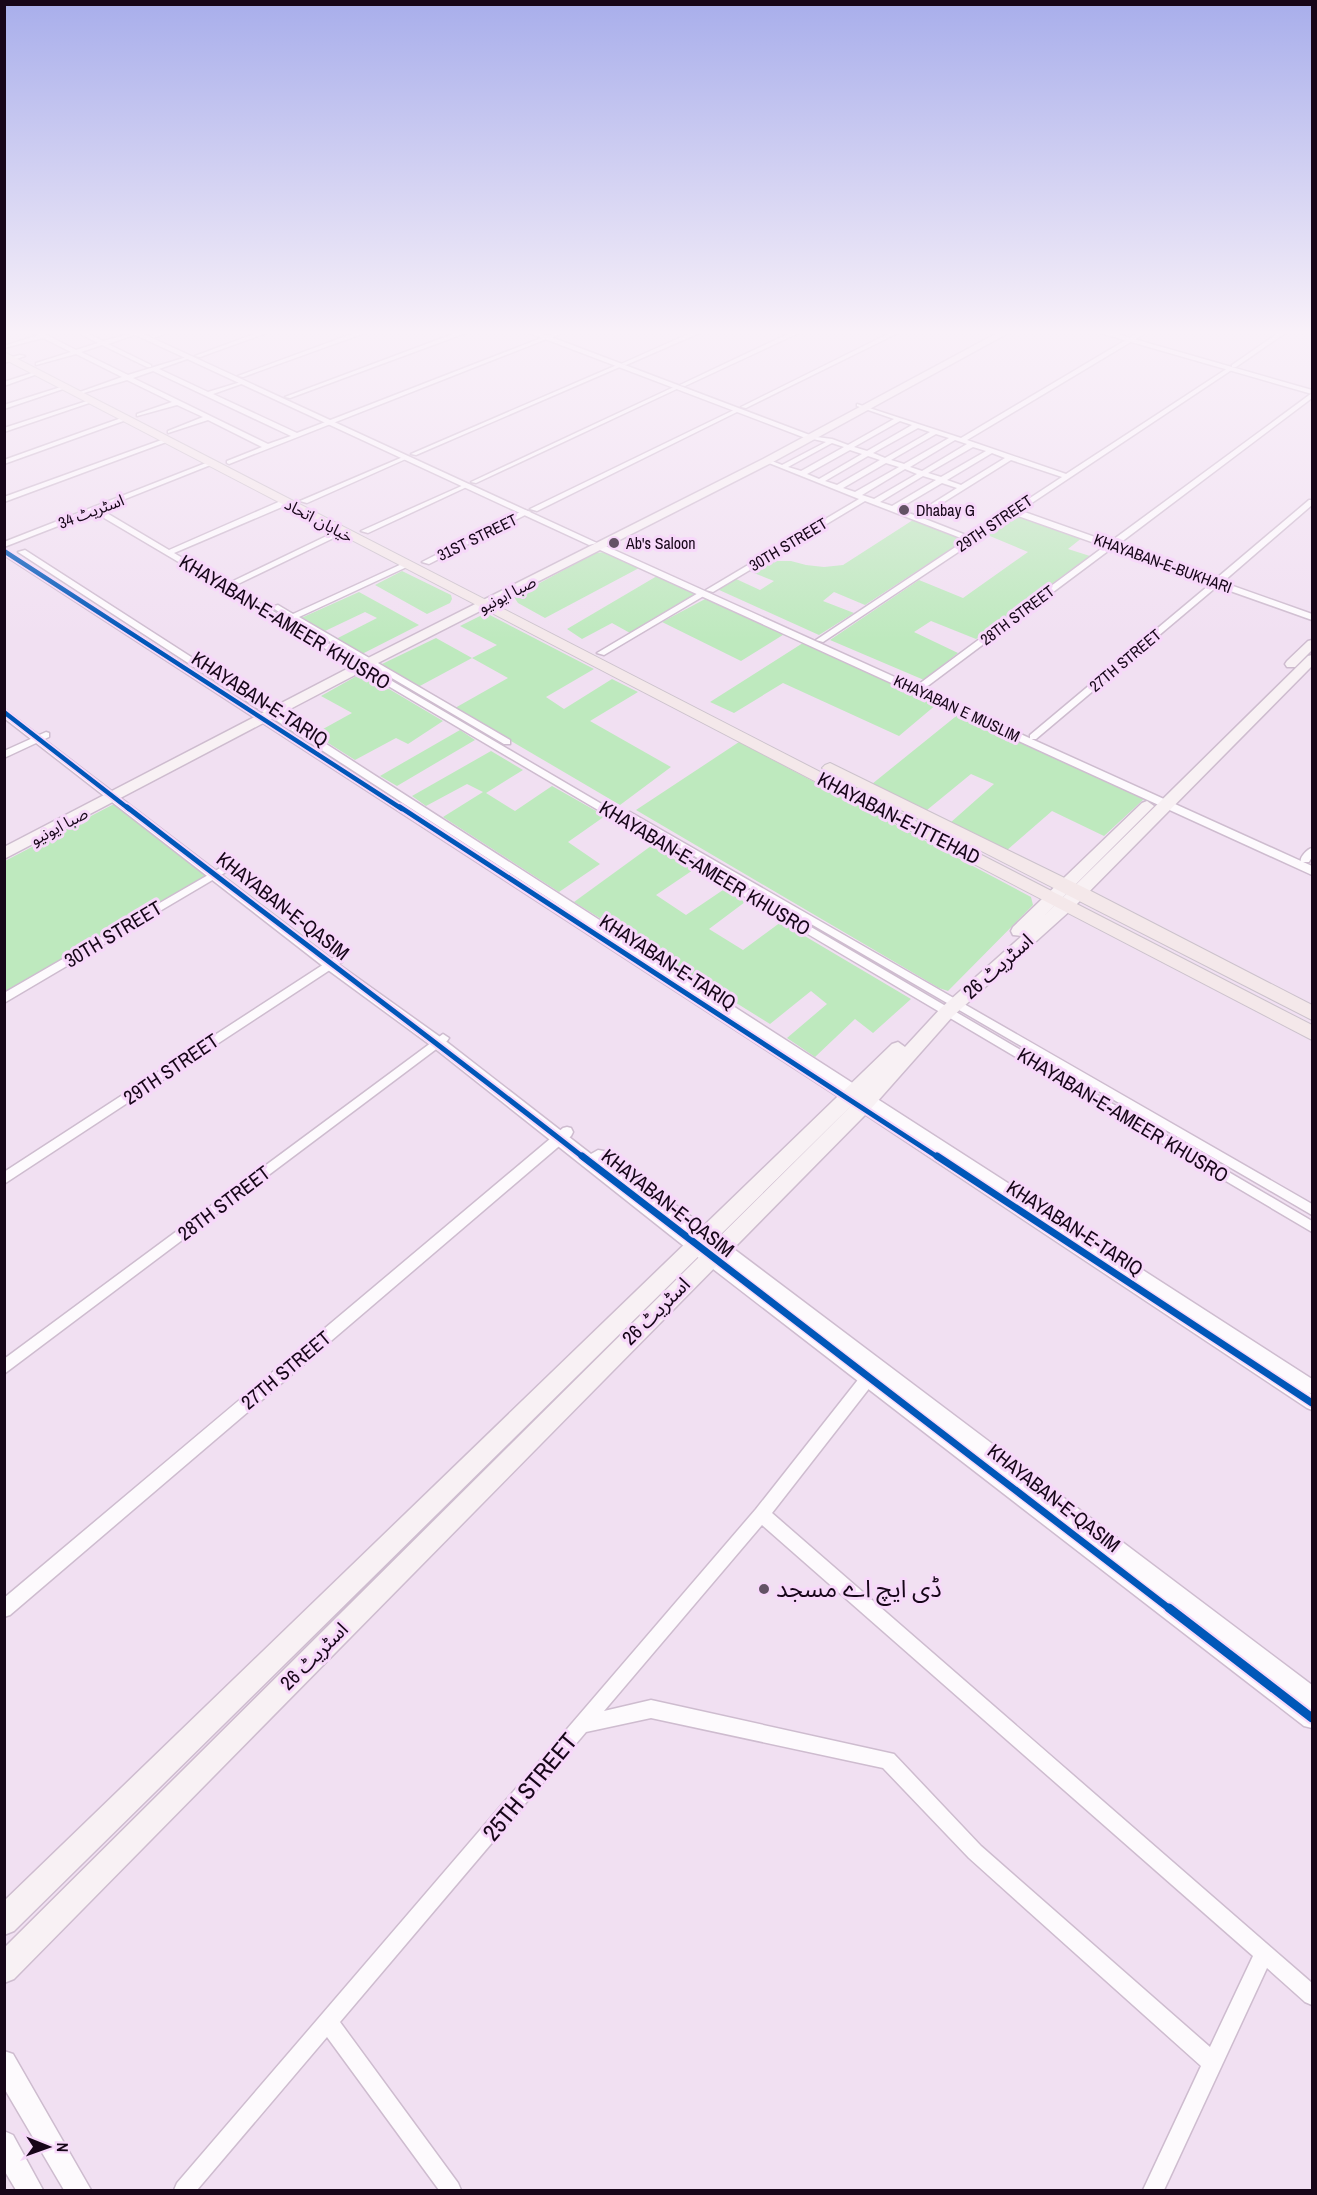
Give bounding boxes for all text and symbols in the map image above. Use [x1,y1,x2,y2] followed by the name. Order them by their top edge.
[55,488,127,534] street label: اسٹریٹ 34
[952,489,1036,557] street label: 29TH STREET
[281,493,357,547] street label: خیابان اتحاد
[916,499,975,521] place label: Dhabay G
[897,503,911,517] marker: Dhabay G
[433,508,521,566] street label: 31ST STREET
[745,512,831,576] street label: 30TH STREET
[1091,528,1235,598] street label: KHAYABAN-E-BUKHARI
[625,532,696,554] place label: Ab's Saloon
[607,536,621,550] marker: Ab's Saloon
[175,548,396,695] street label: KHAYABAN-E-AMEER KHUSRO
[474,570,540,618] street label: صبا ایونیو
[975,580,1059,650] street label: 28TH STREET
[1084,623,1166,697] street label: 27TH STREET
[187,644,334,753] street label: KHAYABAN-E-TARIQ
[890,669,1024,747] street label: KHAYABAN E MUSLIM
[813,765,985,870] street label: KHAYABAN-E-ITTEHAD
[595,794,816,941] street label: KHAYABAN-E-AMEER KHUSRO
[26,802,92,850] street label: صبا ایونیو
[211,845,355,966] street label: KHAYABAN-E-QASIM
[59,894,167,973] street label: 30TH STREET
[595,907,742,1016] street label: KHAYABAN-E-TARIQ
[957,927,1039,1004] street label: اسٹریٹ 26
[118,1027,224,1110] street label: 29TH STREET
[1013,1041,1234,1188] street label: KHAYABAN-E-AMEER KHUSRO
[596,1142,740,1263] street label: KHAYABAN-E-QASIM
[172,1159,275,1246] street label: 28TH STREET
[1002,1173,1149,1282] street label: KHAYABAN-E-TARIQ
[616,1271,696,1351] street label: اسٹریٹ 26
[235,1324,336,1415] street label: 27TH STREET
[982,1437,1126,1558] street label: KHAYABAN-E-QASIM
[776,1572,942,1606] place label: ڈی ایچ اے مسجد
[757,1582,771,1596] marker: ڈی ایچ اے مسجد
[274,1616,354,1696] street label: اسٹریٹ 26
[475,1726,584,1847] street label: 25TH STREET
[18,2117,78,2177] north arrow
[52,2142,74,2152] text: N

